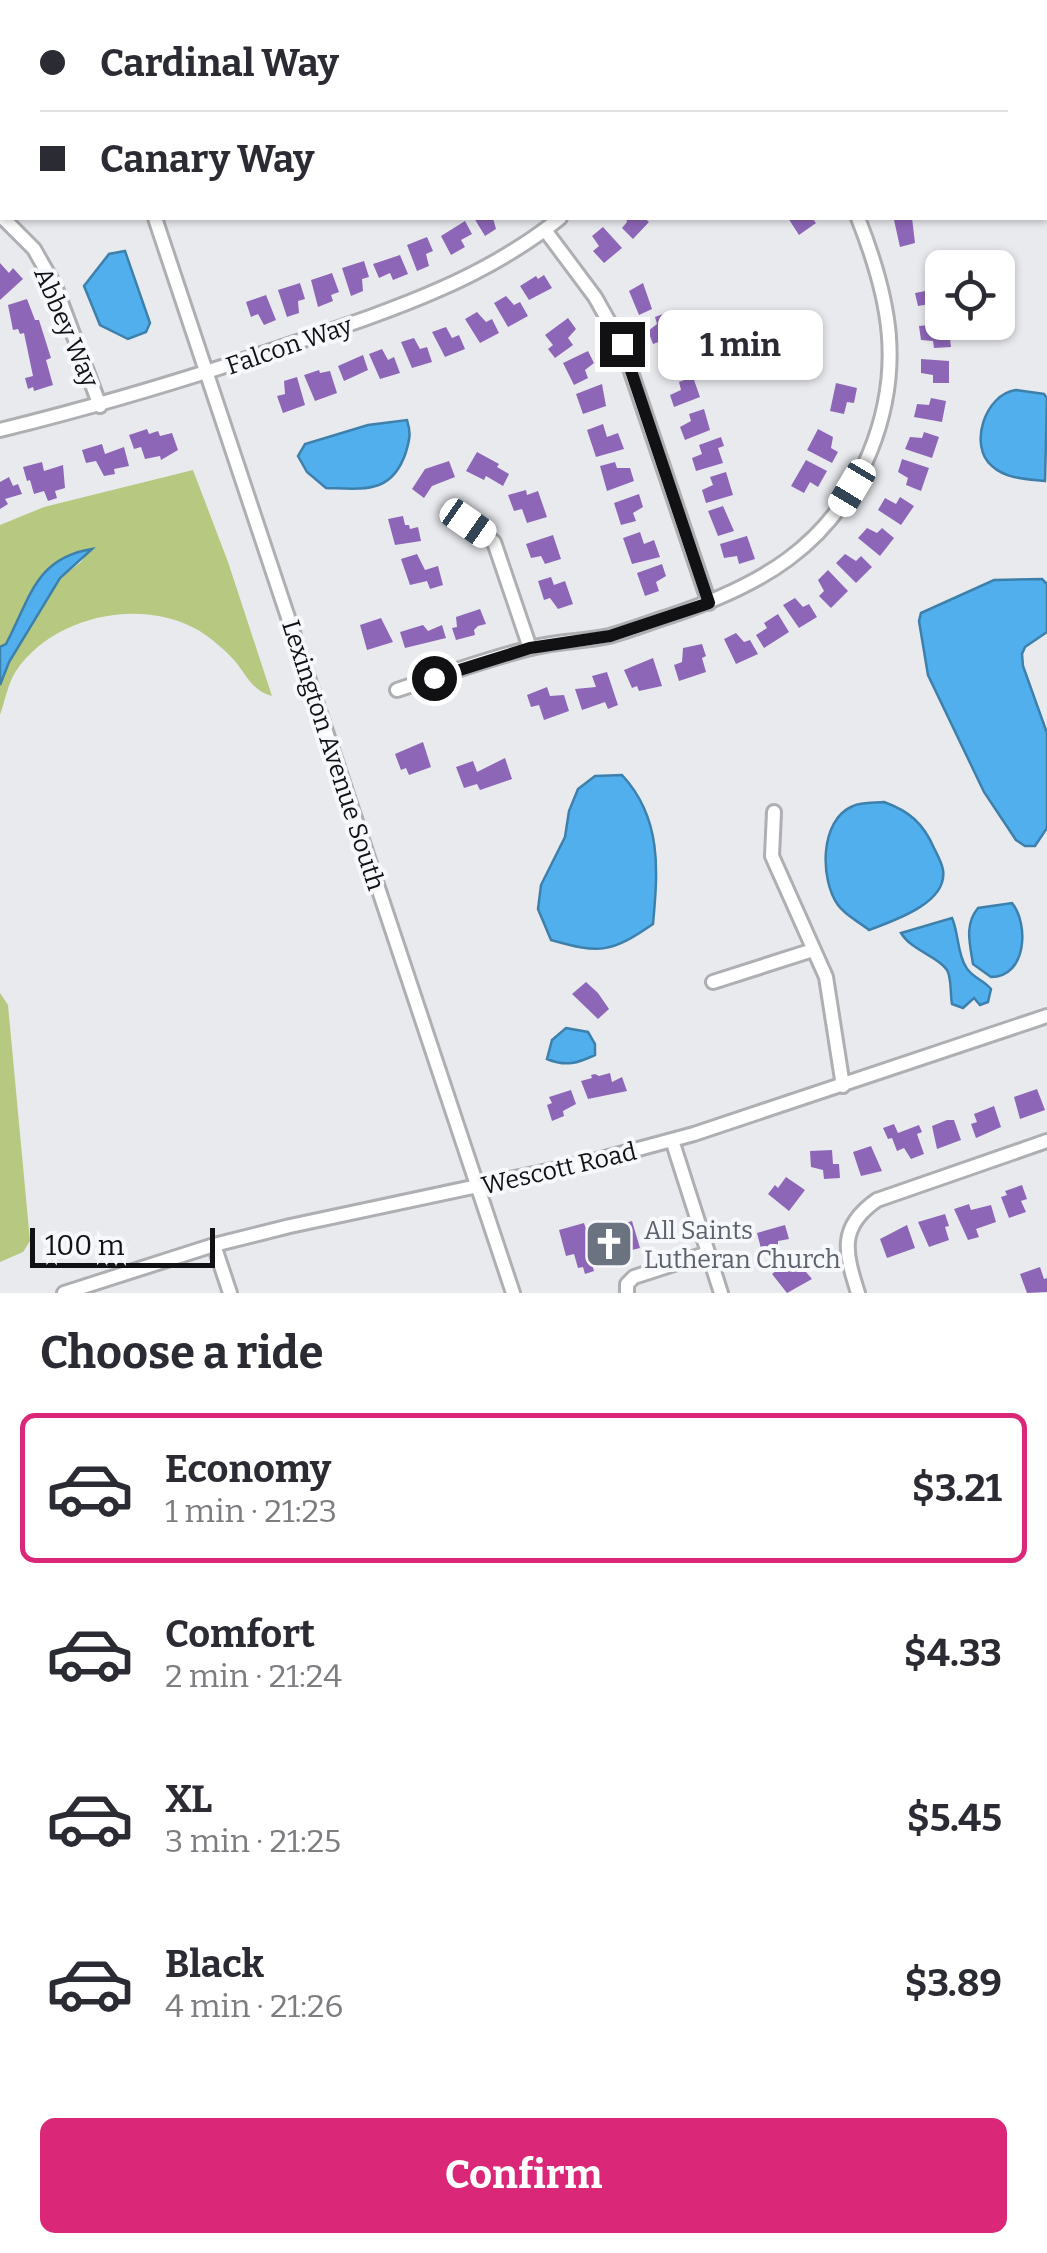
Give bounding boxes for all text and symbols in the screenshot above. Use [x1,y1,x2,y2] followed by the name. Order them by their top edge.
[100,40,339,86] text: Cardinal Way
[100,136,314,182] text: Canary Way
[925,250,1015,340] map controls
[925,250,1015,340] button: locate
[27,263,105,393] street label: Abbey Way
[657,309,822,379] callout: 1 min
[222,310,357,382] street label: Falcon Way
[600,322,645,367] route end
[700,326,781,364] text: 1 min
[824,455,880,521] car
[435,494,501,552] car
[275,616,391,895] street label: Lexington Avenue South
[412,656,457,701] route start
[479,1137,640,1201] street label: Wescott Road
[644,1216,841,1275] place label: All Saints Lutheran Church
[583,1218,635,1270] church icon: All Saints Lutheran Church
[30,1223,215,1268] scale bar
[45,1229,125,1262] text: 100 m
[40,1326,323,1380] text: Choose a ride
[45,1443,135,1533] icon: car
[165,1446,331,1492] text: Economy
[912,1465,1002,1511] text: $3.21
[165,1492,337,1530] text: 1 min · 21:23
[45,1608,135,1698] icon: car
[165,1611,315,1657] text: Comfort
[904,1630,1002,1676] text: $4.33
[165,1657,342,1695] text: 2 min · 21:24
[45,1773,135,1863] icon: car
[165,1776,212,1822] text: XL
[907,1795,1002,1841] text: $5.45
[165,1822,341,1860] text: 3 min · 21:25
[45,1938,135,2028] icon: car
[165,1941,264,1987] text: Black
[904,1960,1002,2006] text: $3.89
[165,1987,343,2025] text: 4 min · 21:26
[40,2118,1007,2233] button: Confirm

